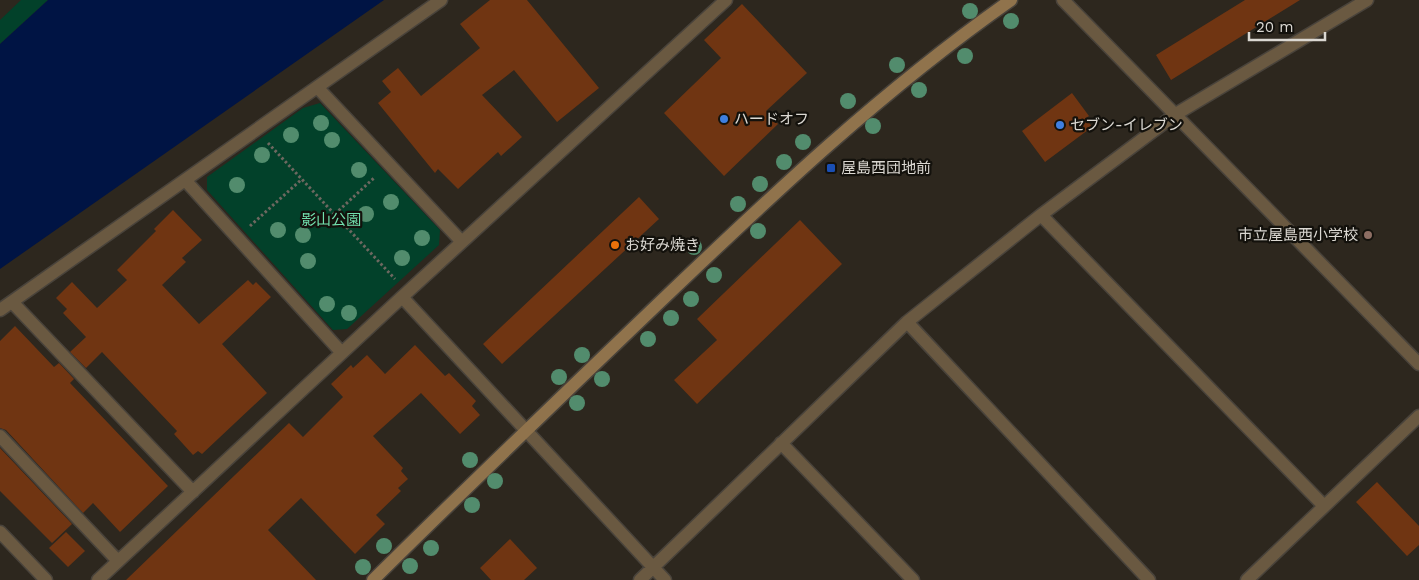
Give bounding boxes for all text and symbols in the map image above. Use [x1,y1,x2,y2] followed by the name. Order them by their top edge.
[1249,10,1325,42] scale bar
[1256,18,1294,36] text: 20 m
[734,110,809,128] place label: ハードオフ
[718,113,730,125] marker: ハードオフ
[1070,116,1183,134] place label: セブン-イレブン
[1054,119,1066,131] marker: セブン-イレブン
[841,159,931,177] place label: 屋島西団地前
[825,162,837,174] marker: 屋島西団地前
[301,211,361,229] park label: 影山公園
[1238,226,1358,244] place label: 市立屋島西小学校
[1362,229,1374,241] marker: 市立屋島西小学校
[625,236,700,254] place label: お好み焼き
[609,239,621,251] marker: お好み焼き

